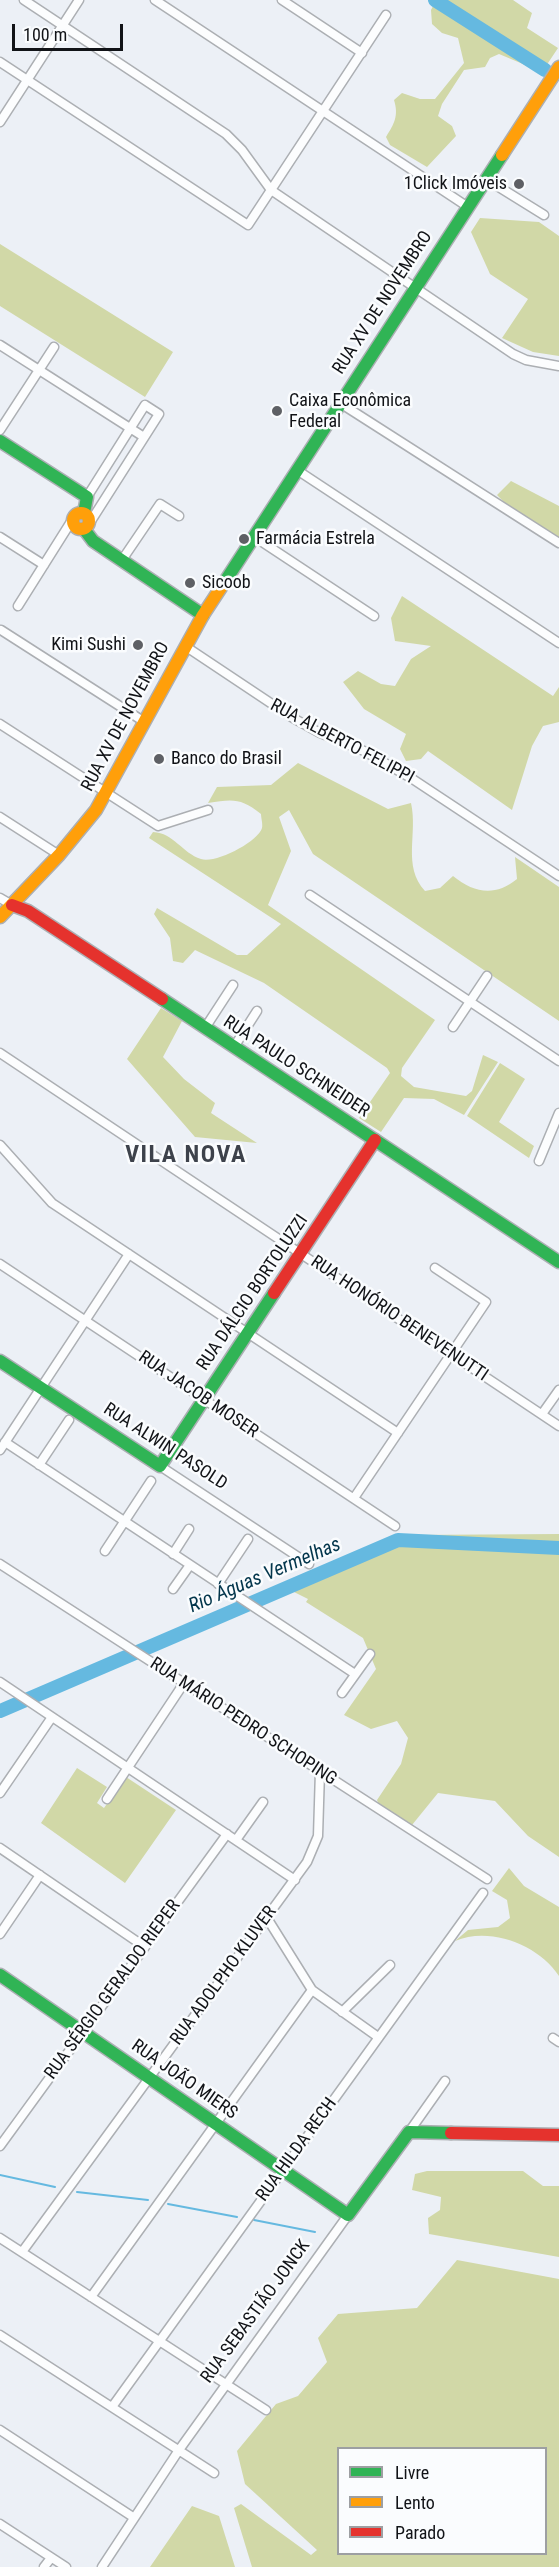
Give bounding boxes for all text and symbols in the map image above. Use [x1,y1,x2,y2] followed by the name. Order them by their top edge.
[15,12,126,50] scale bar
[23,24,67,45] text: 100 m
[404,173,507,195] place label: 1Click Imóveis
[512,177,526,191] marker: 1Click Imóveis
[329,227,437,379] street label: RUA XV DE NOVEMBRO
[289,390,411,432] place label: Caixa Econômica Federal
[270,404,284,418] marker: Caixa Econômica Federal
[256,528,375,550] place label: Farmácia Estrela
[237,532,251,546] marker: Farmácia Estrela
[202,572,251,594] place label: Sicoob
[183,576,197,590] marker: Sicoob
[51,634,126,656] place label: Kimi Sushi
[131,638,145,652] marker: Kimi Sushi
[77,639,175,795] street label: RUA XV DE NOVEMBRO
[266,695,418,789] street label: RUA ALBERTO FELIPPI
[171,748,282,770] place label: Banco do Brasil
[152,752,166,766] marker: Banco do Brasil
[219,1012,373,1122] street label: RUA PAULO SCHNEIDER
[125,1142,247,1170] district label: VILA NOVA
[193,1211,313,1375] street label: RUA DÁLCIO BORTOLUZZI
[306,1251,492,1387] street label: RUA HONÓRIO BENEVENUTTI
[134,1347,262,1443] street label: RUA JACOB MOSER
[99,1399,231,1495] street label: RUA ALWIN PASOLD
[185,1533,345,1619] water label: Rio Águas Vermelhas
[145,1653,341,1791] street label: RUA MÁRIO PEDRO SCHOPING
[41,1896,185,2084] street label: RUA SÉRGIO GERALDO RIEPER
[166,1902,282,2050] street label: RUA ADOLPHO KLUVER
[127,2035,241,2125] street label: RUA JOÃO MIERS
[252,2094,342,2206] street label: RUA HILDA RECH
[197,2236,315,2388] street label: RUA SEBASTIÃO JONCK
[337,2447,547,2555] legend
[395,2462,429,2483] text: Livre
[395,2492,435,2513] text: Lento
[395,2522,445,2543] text: Parado

